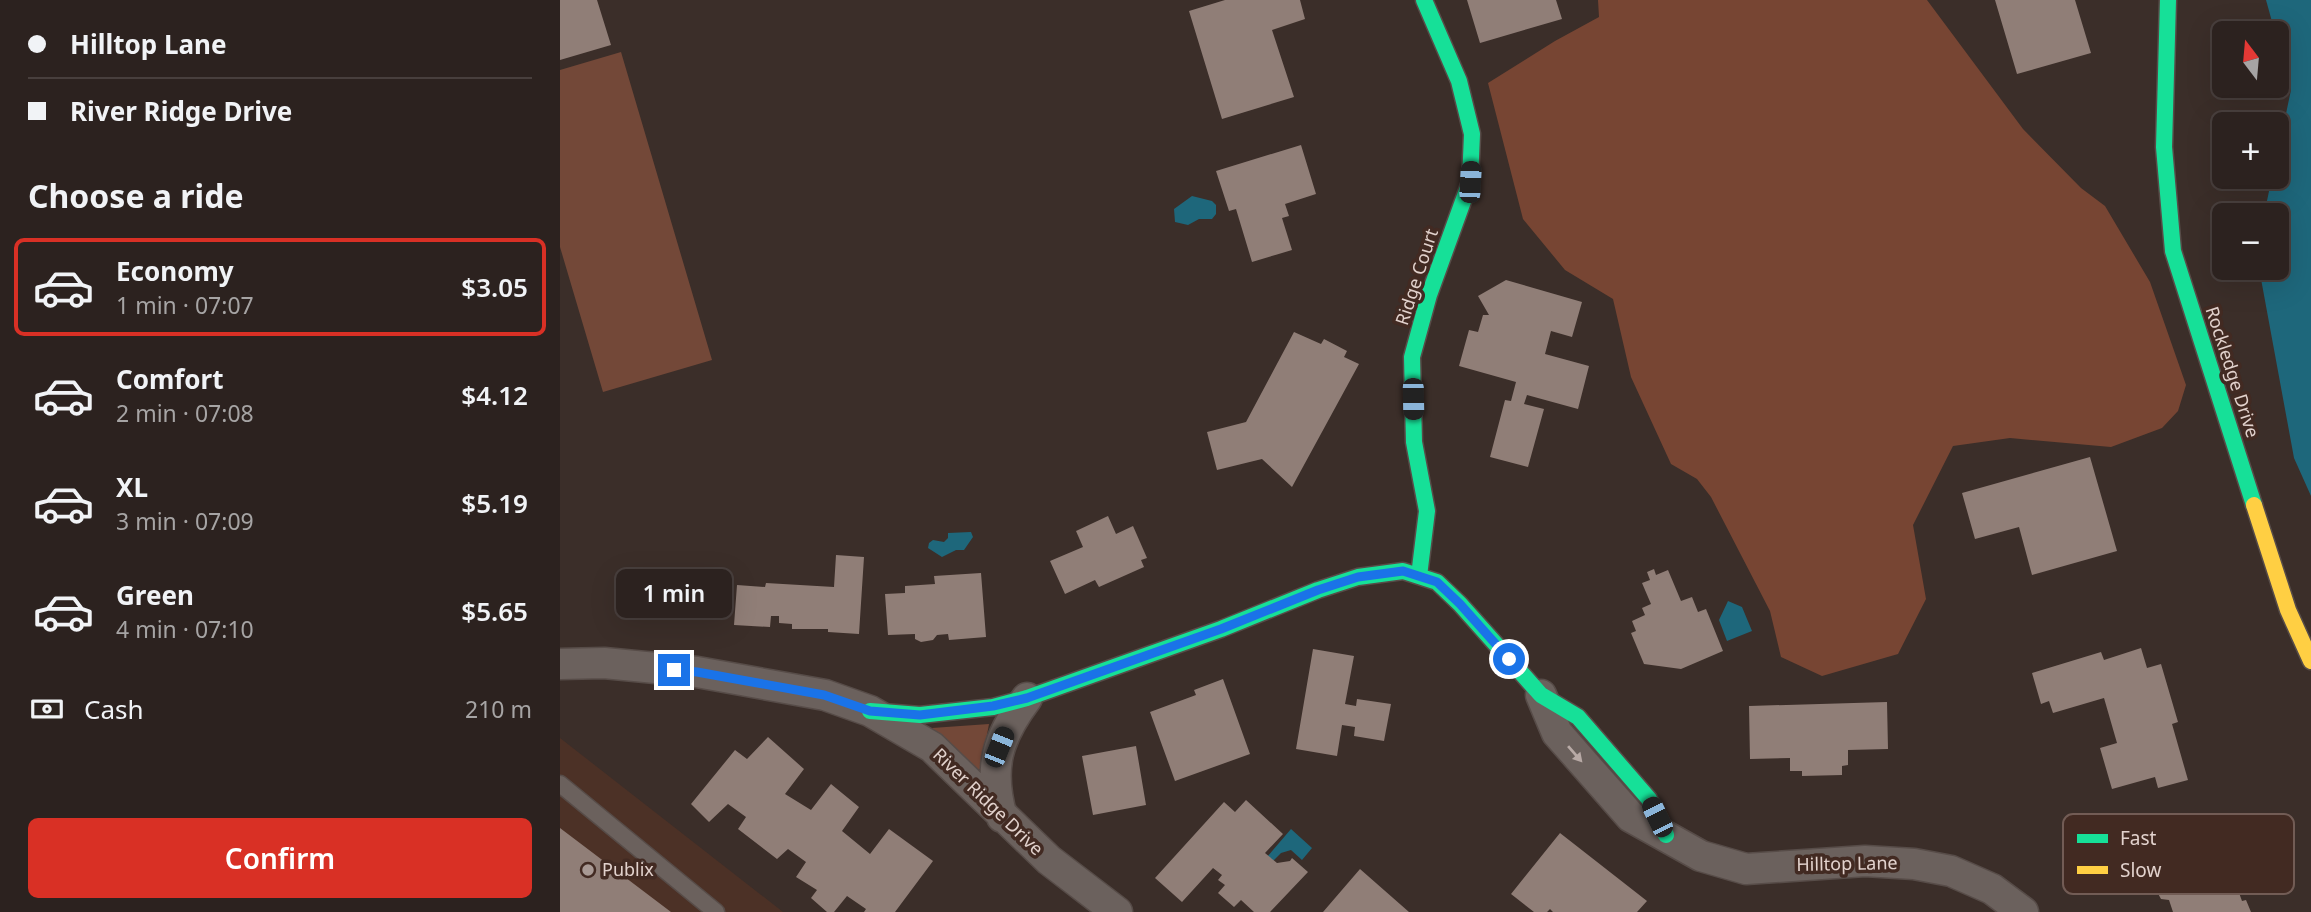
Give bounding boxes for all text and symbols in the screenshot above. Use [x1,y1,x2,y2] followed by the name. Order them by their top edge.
[2212,21,2289,98] north arrow
[2212,21,2289,280] map controls
[70,26,226,62] text: Hilltop Lane
[70,93,292,129] text: River Ridge Drive
[2212,112,2289,189] button: +
[1459,160,1482,204] car
[28,174,244,217] text: Choose a ride
[2212,203,2289,280] button: −
[1389,225,1443,328] street label: Ridge Court
[116,253,234,289] text: Economy
[32,256,95,319] icon: car
[461,269,528,305] text: $3.05
[116,289,254,321] text: 1 min · 07:07
[2200,303,2265,440] street label: Rockledge Drive
[116,361,224,397] text: Comfort
[32,364,95,427] icon: car
[461,377,528,413] text: $4.12
[1403,378,1424,420] car
[116,397,254,429] text: 2 min · 07:08
[116,469,148,505] text: XL
[32,472,95,535] icon: car
[461,485,528,521] text: $5.19
[116,505,254,537] text: 3 min · 07:09
[616,568,732,618] callout: 1 min
[116,577,194,613] text: Green
[643,577,705,609] text: 1 min
[32,580,95,643] icon: car
[461,593,528,629] text: $5.65
[116,613,254,645] text: 4 min · 07:10
[1493,643,1525,675] route start
[658,654,690,686] route end
[28,690,66,728] icon: cash
[84,691,144,727] text: Cash
[465,693,532,725] text: 210 m
[982,724,1017,770] car
[928,742,1049,860] street label: River Ridge Drive
[1567,745,1582,762] one-way arrow
[1639,794,1676,840] car
[2063,814,2294,894] legend
[28,818,532,898] button: Confirm
[2120,825,2157,851] text: Fast
[1796,850,1898,876] street label: Hilltop Lane
[602,857,654,881] place label: Publix
[2120,857,2161,883] text: Slow
[580,862,596,878] marker: Publix

